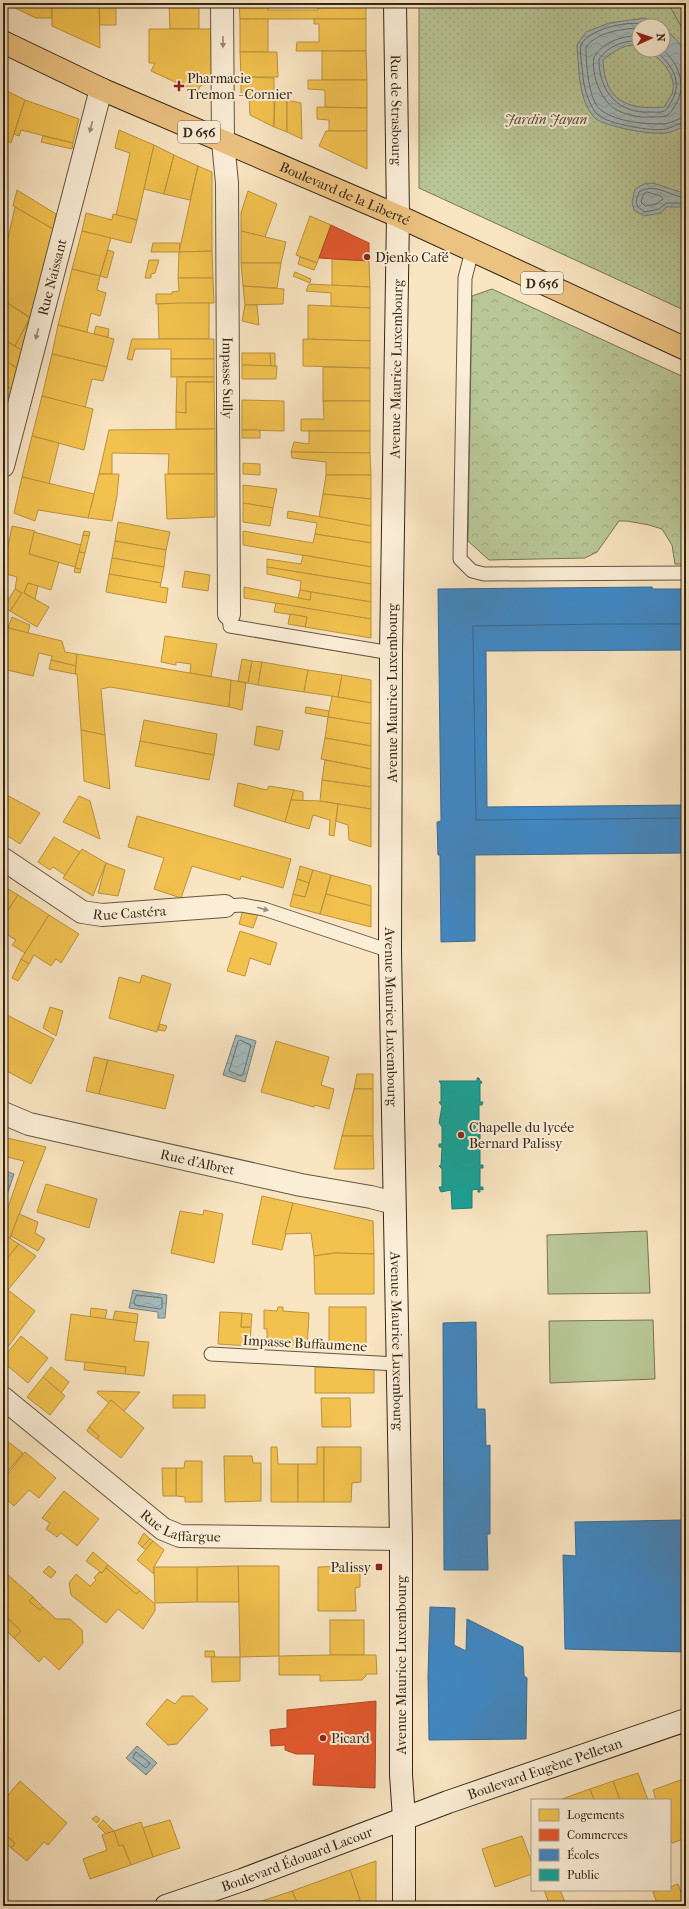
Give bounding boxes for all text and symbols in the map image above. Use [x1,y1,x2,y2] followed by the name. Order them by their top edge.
[631,18,671,58] north arrow
[654,33,667,43] text: N
[220,36,226,49] one-way arrow
[387,54,405,166] street label: Rue de Strasbourg
[187,70,292,103] place label: Pharmacie Tremon - Cornier
[174,81,184,91] marker: Pharmacie Tremon - Cornier
[505,111,588,128] park label: Jardin Jayan
[87,120,93,133] one-way arrow
[178,121,220,143] road number: D 656
[277,158,413,229] street label: Boulevard de la Liberté
[34,237,71,318] street label: Rue Naissant
[375,249,449,266] place label: Djenko Café
[362,252,372,262] marker: Djenko Café
[521,272,563,294] road number: D 656
[386,279,407,460] street label: Avenue Maurice Luxembourg
[34,328,40,340] one-way arrow
[219,337,236,419] street label: Impasse Sully
[384,603,401,783] street label: Avenue Maurice Luxembourg
[92,902,167,924] street label: Rue Castéra
[258,906,270,912] one-way arrow
[381,926,401,1107] street label: Avenue Maurice Luxembourg
[469,1119,574,1152] place label: Chapelle du lycée Bernard Palissy
[456,1130,466,1140] marker: Chapelle du lycée Bernard Palissy
[159,1146,236,1179] street label: Rue d’Albret
[387,1250,407,1431] street label: Avenue Maurice Luxembourg
[242,1332,368,1355] street label: Impasse Buffaumene
[137,1506,221,1546] street label: Rue Laffargue
[330,1559,372,1576] place label: Palissy
[374,1562,384,1572] marker: Palissy
[393,1575,410,1755] street label: Avenue Maurice Luxembourg
[331,1730,370,1747] place label: Picard
[318,1733,328,1743] marker: Picard
[465,1735,625,1804] street label: Boulevard Eugène Pelletan
[531,1799,671,1891] legend
[567,1808,625,1822] text: Logements
[219,1823,375,1895] street label: Boulevard Édouard Lacour
[567,1828,628,1842] text: Commerces
[567,1847,600,1862] text: Écoles
[567,1868,599,1882] text: Public

